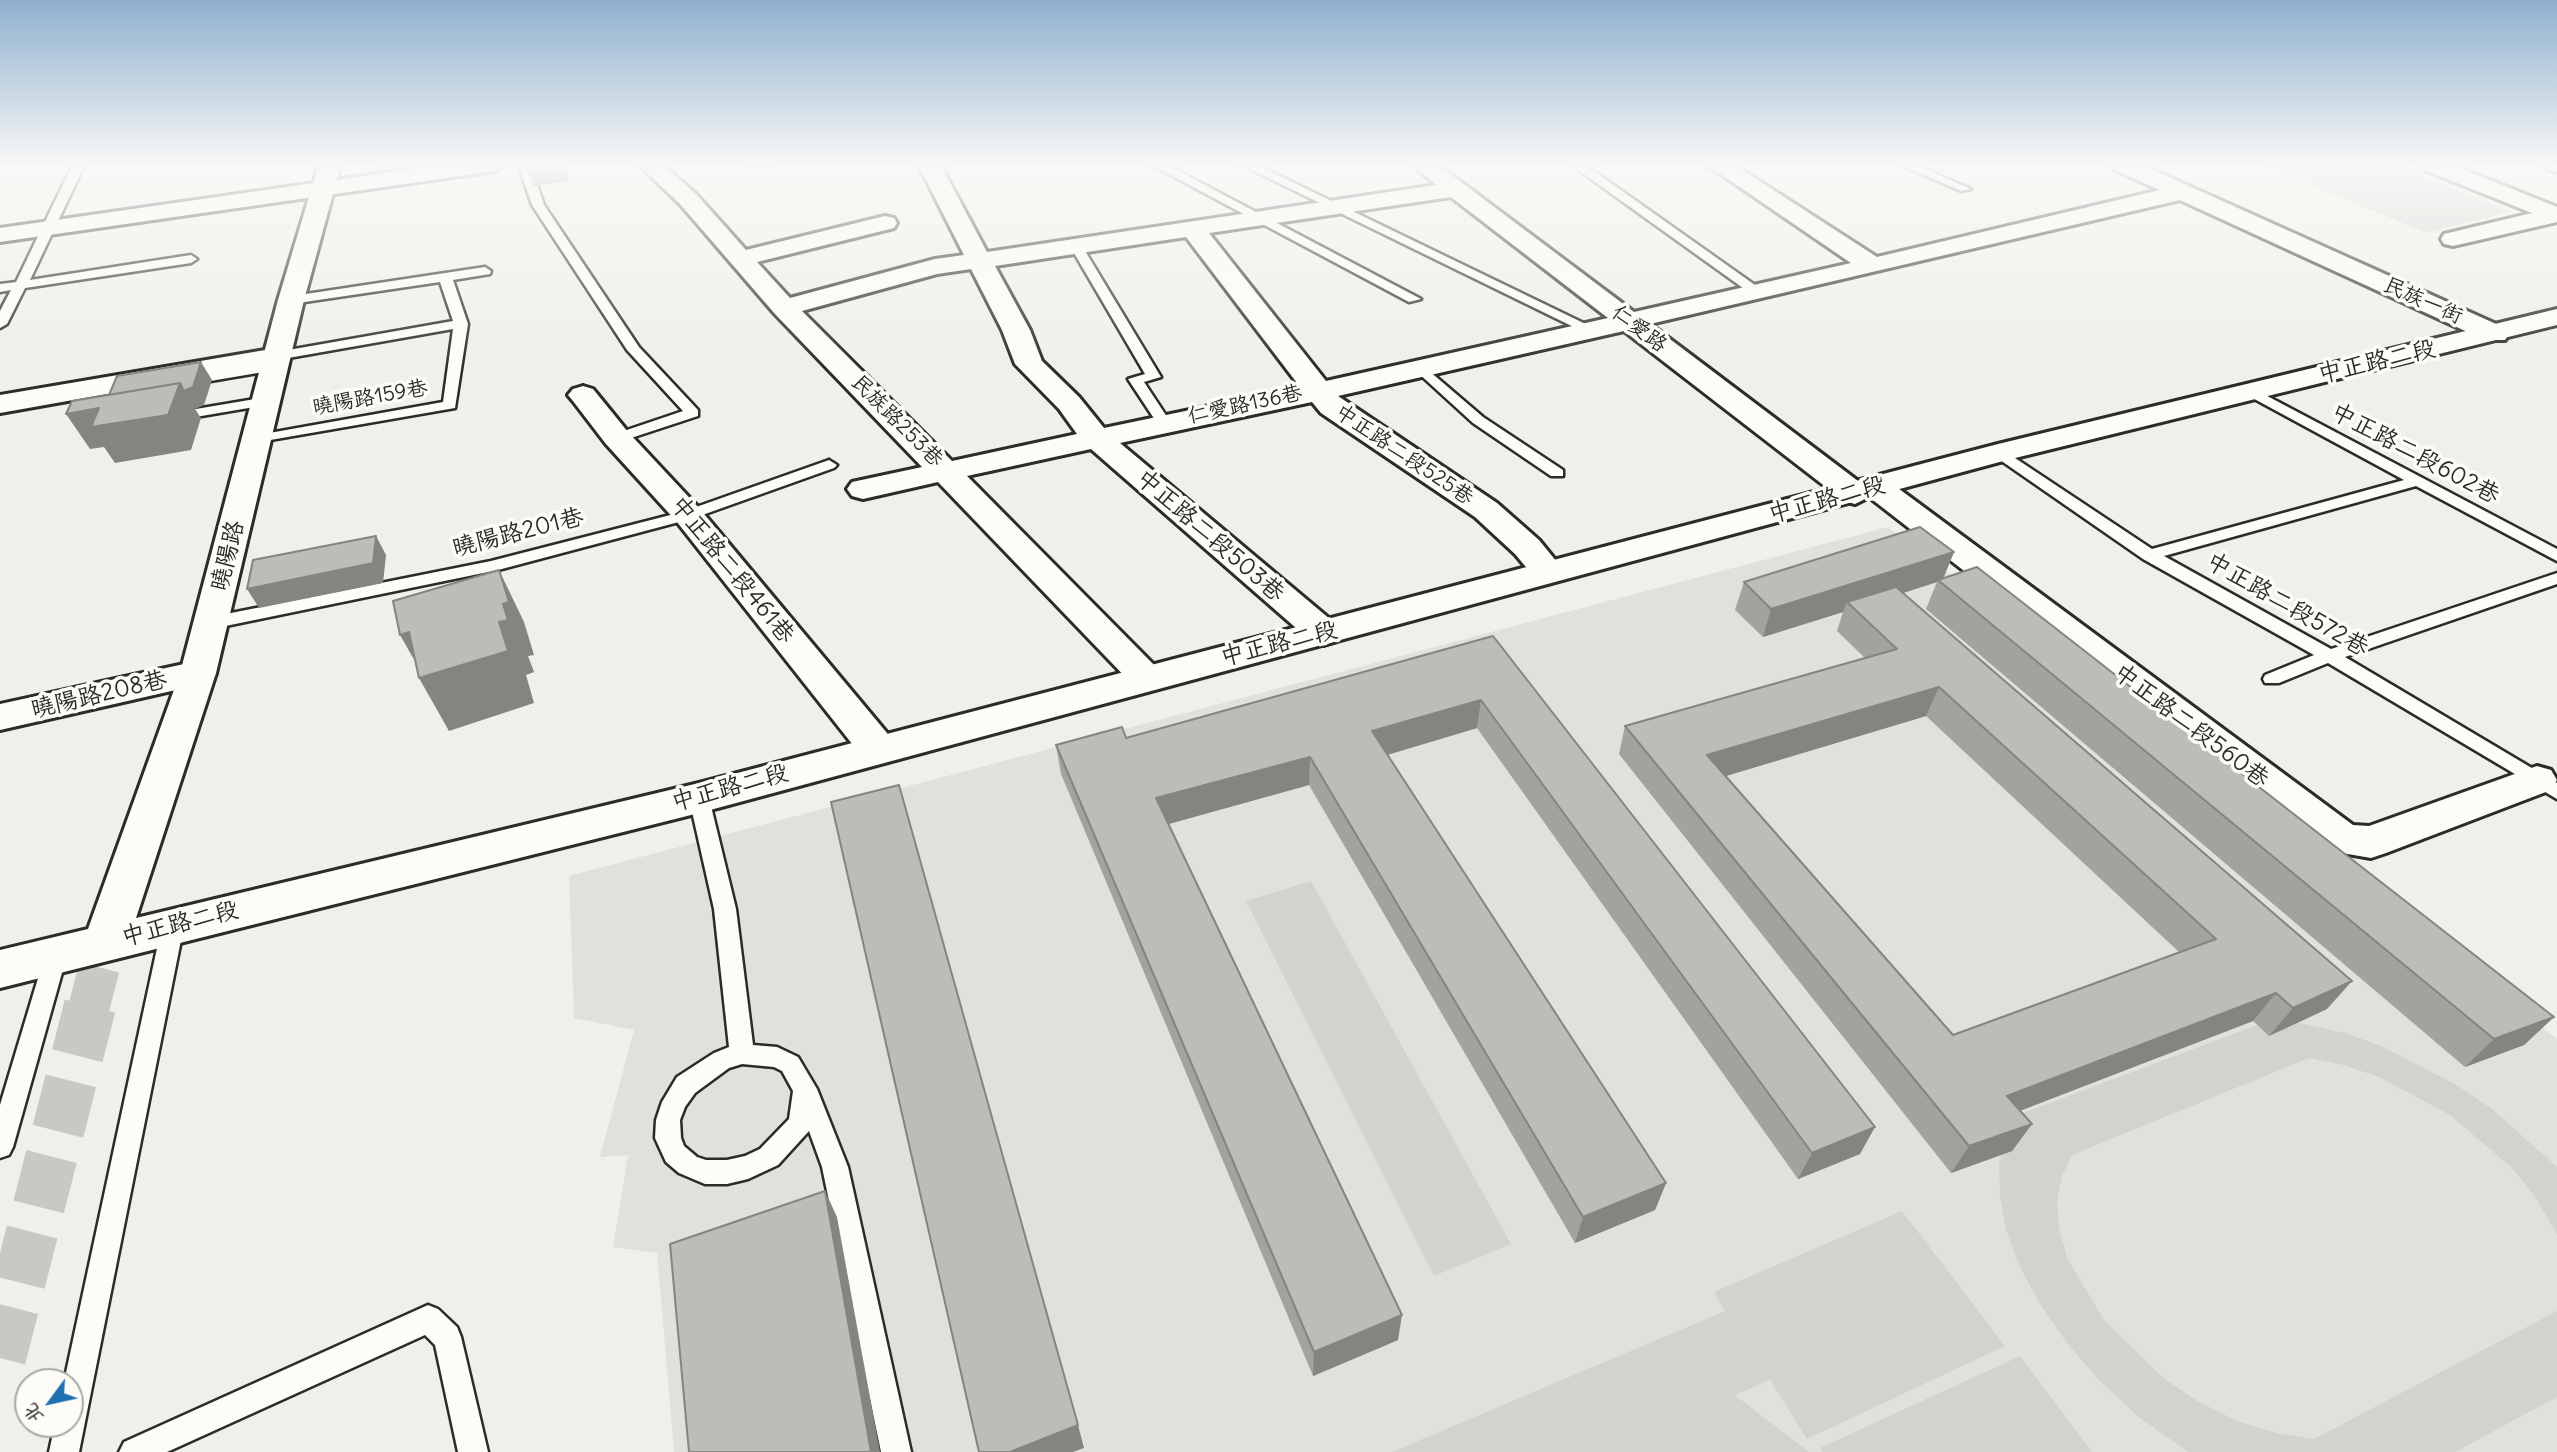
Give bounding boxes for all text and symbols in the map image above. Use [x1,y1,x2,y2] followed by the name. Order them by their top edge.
[2380,272,2466,330] street label: 民族一街
[1606,300,1672,358] street label: 仁愛路
[2315,334,2439,390] street label: 中正路二段
[846,370,948,472] street label: 民族路253巷
[310,375,430,421] street label: 曉陽路159巷
[1185,381,1305,429] street label: 仁愛路136巷
[2326,397,2504,511] street label: 中正路二段602巷
[1330,399,1478,511] street label: 中正路二段525巷
[1130,464,1290,608] street label: 中正路二段503巷
[1765,471,1889,529] street label: 中正路二段
[664,491,800,649] street label: 中正路二段461巷
[449,503,587,563] street label: 曉陽路201巷
[205,518,251,594] street label: 曉陽路
[2201,547,2373,663] street label: 中正路二段572巷
[1217,616,1341,672] street label: 中正路二段
[2107,658,2275,794] street label: 中正路二段560巷
[28,665,170,725] street label: 曉陽路208巷
[668,759,792,817] street label: 中正路二段
[118,896,242,952] street label: 中正路二段
[14,1368,84,1438] north arrow
[18,1399,48,1428] text: 北

